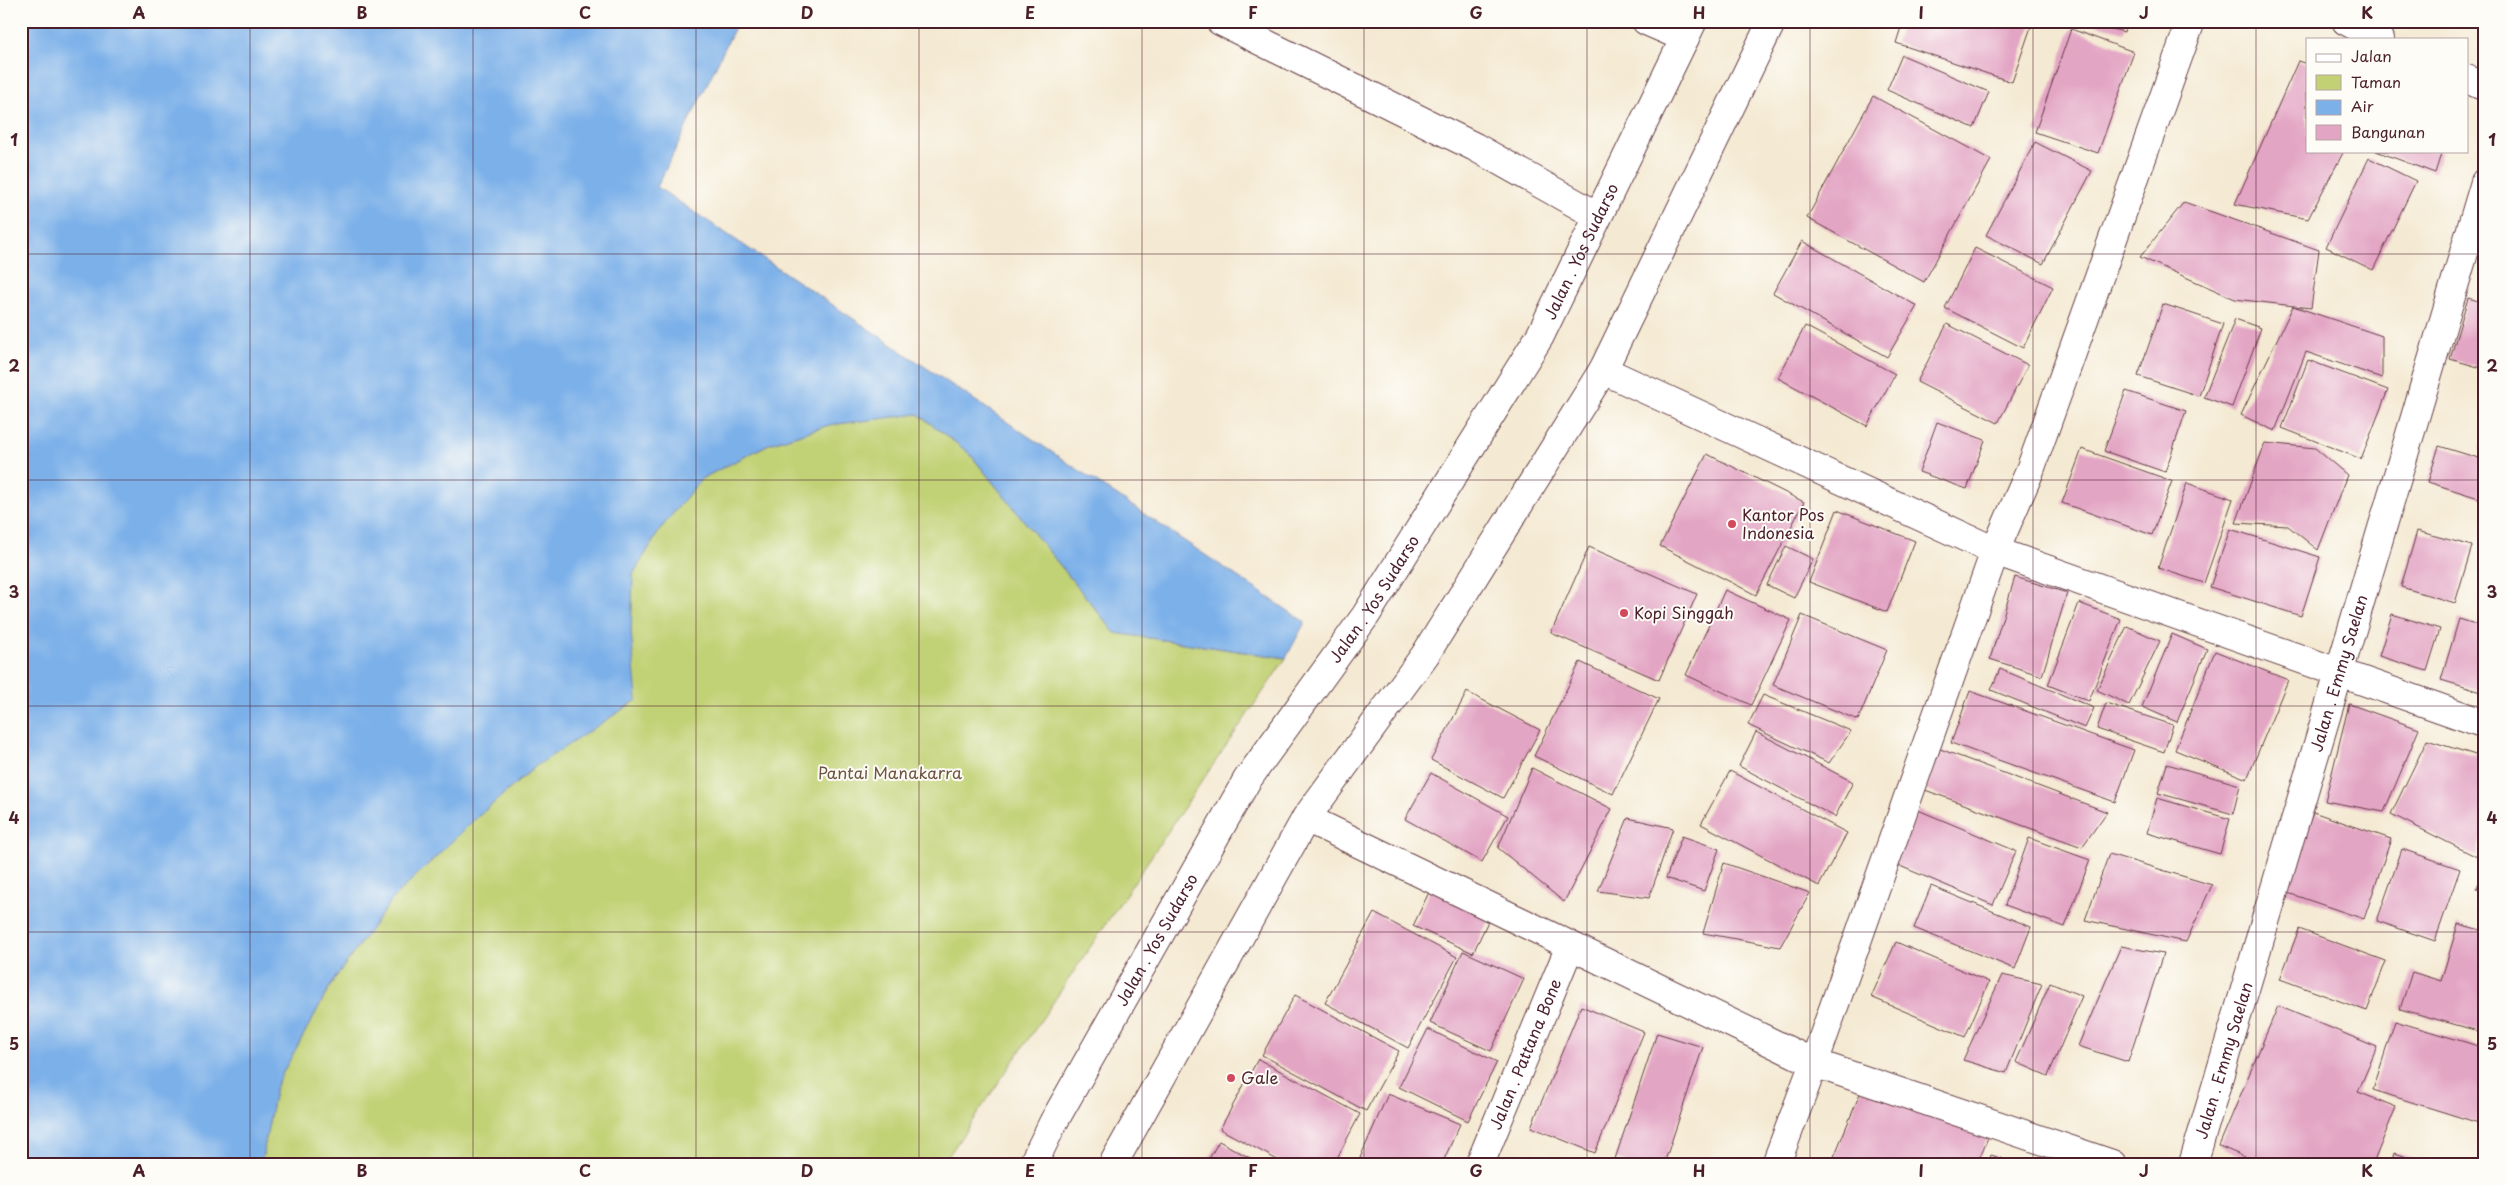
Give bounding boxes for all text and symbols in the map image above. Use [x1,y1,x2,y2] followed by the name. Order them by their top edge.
[133,0,146,24] text: A
[357,0,368,24] text: B
[579,0,591,24] text: C
[801,0,813,24] text: D
[1025,0,1035,24] text: E
[1248,0,1258,24] text: F
[1469,0,1483,24] text: G
[1693,0,1705,24] text: H
[1918,0,1924,24] text: I
[2139,0,2149,24] text: J
[2361,0,2373,24] text: K
[2306,38,2468,152] legend
[2351,44,2392,67] text: Jalan
[2351,70,2401,93] text: Taman
[2351,94,2374,117] text: Air
[2351,120,2425,143] text: Bangunan
[10,127,18,151] text: 1
[2488,127,2496,151] text: 1
[1537,179,1624,323] street label: Jalan . Yos Sudarso
[8,353,20,377] text: 2
[2486,353,2498,377] text: 2
[1742,502,1824,544] place label: Kantor Pos Indonesia
[1726,518,1738,530] marker: Kantor Pos Indonesia
[1322,530,1424,667] street label: Jalan . Yos Sudarso
[9,579,19,603] text: 3
[2487,579,2497,603] text: 3
[2303,591,2373,754] street label: Jalan . Emmy Saelan
[1634,600,1734,624] place label: Kopi Singgah
[1618,607,1630,619] marker: Kopi Singgah
[818,760,962,784] park label: Pantai Manakarra
[9,805,20,829] text: 4
[2487,805,2498,829] text: 4
[1109,869,1203,1010] street label: Jalan . Yos Sudarso
[1483,974,1566,1133] street label: Jalan . Pattana Bone
[2188,979,2258,1142] street label: Jalan . Emmy Saelan
[9,1031,19,1055] text: 5
[2487,1031,2497,1055] text: 5
[1241,1065,1278,1089] place label: Gale
[1225,1072,1237,1084] marker: Gale
[133,1158,146,1182] text: A
[357,1158,368,1182] text: B
[579,1158,591,1182] text: C
[801,1158,813,1182] text: D
[1025,1158,1035,1182] text: E
[1248,1158,1258,1182] text: F
[1469,1158,1483,1182] text: G
[1693,1158,1705,1182] text: H
[1918,1158,1924,1182] text: I
[2139,1158,2149,1182] text: J
[2361,1158,2373,1182] text: K

